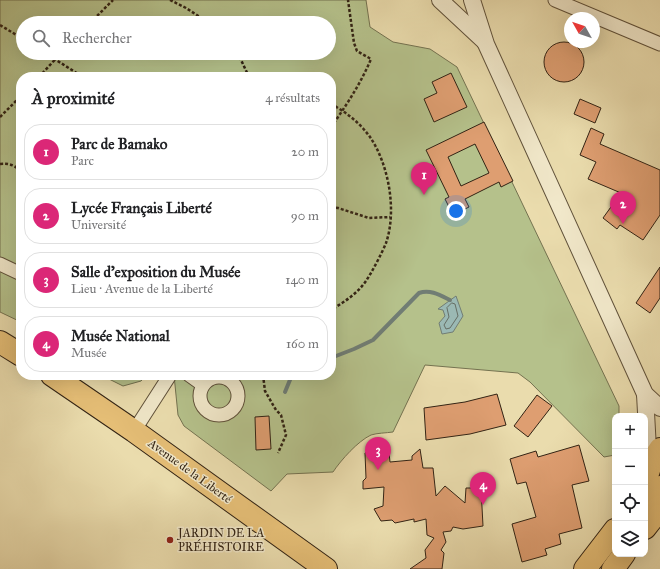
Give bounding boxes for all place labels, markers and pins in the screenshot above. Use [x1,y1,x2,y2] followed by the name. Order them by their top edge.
[411,162,437,195] pin: 1
[610,191,636,224] pin: 2
[365,437,391,470] pin: 3
[470,472,496,505] pin: 4
[176,526,264,554] place label: JARDIN DE LA PRÉHISTOIRE
[165,535,175,545] marker: JARDIN DE LA PRÉHISTOIRE

